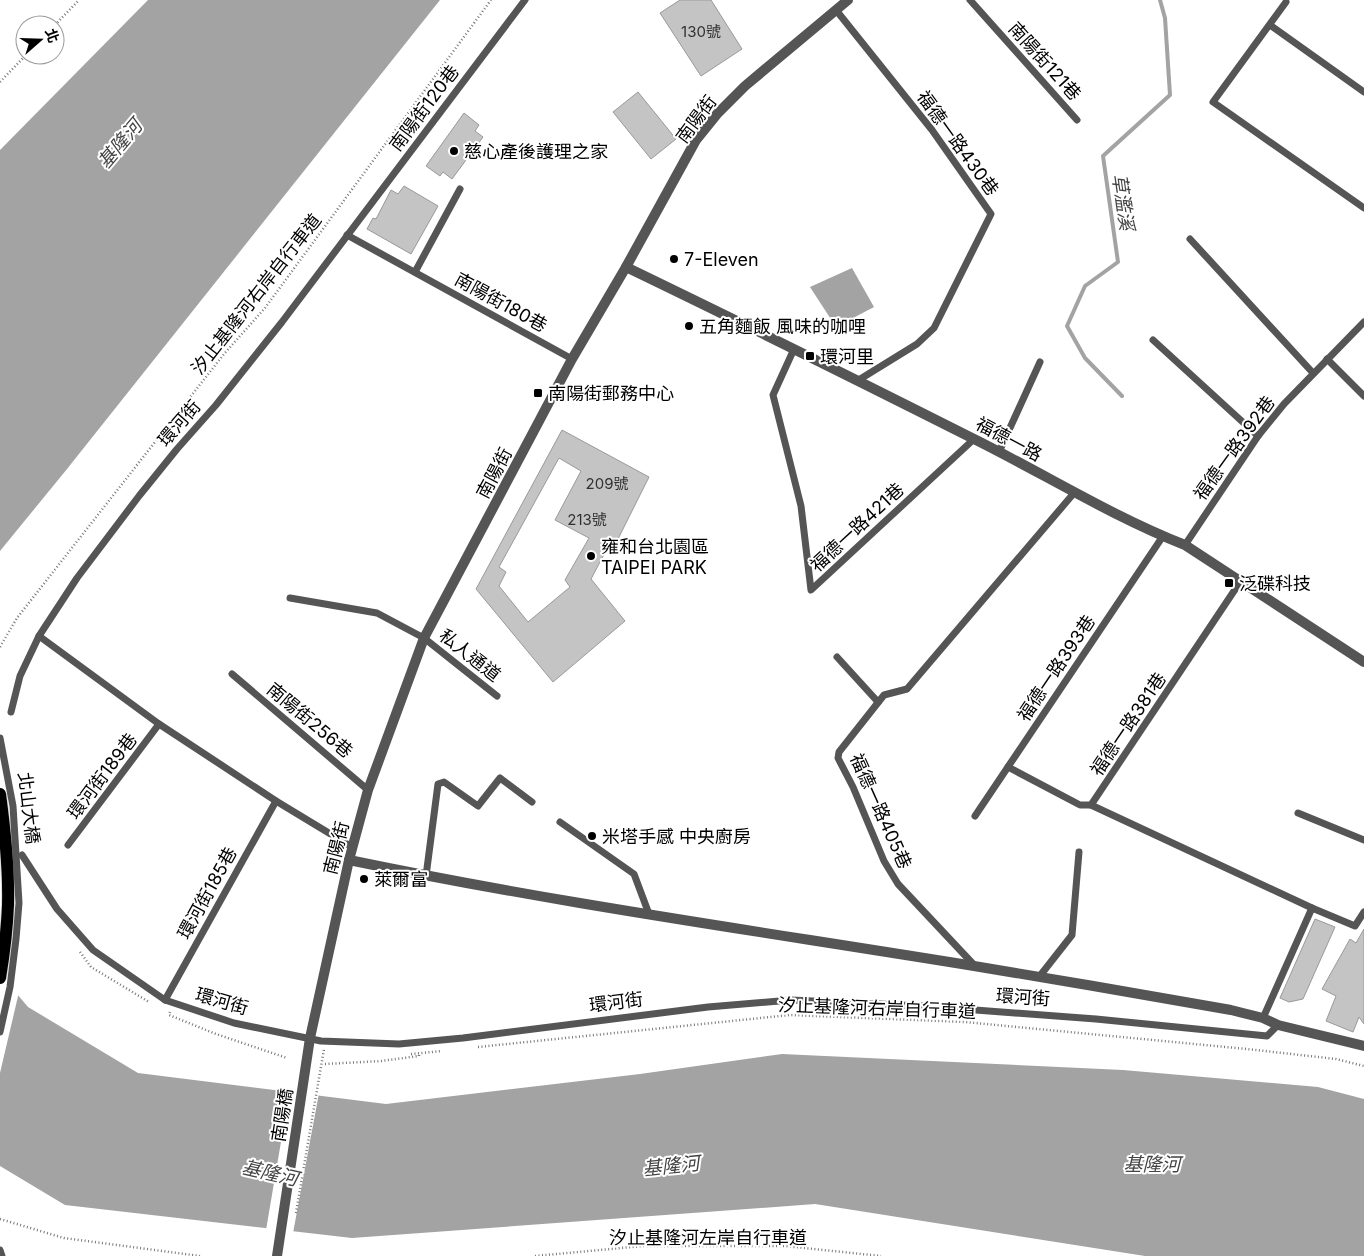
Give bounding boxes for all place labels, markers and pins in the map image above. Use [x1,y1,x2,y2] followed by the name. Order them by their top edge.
[464,141,608,162] place label: 慈心產後護理之家
[448,145,460,157] marker: 慈心產後護理之家
[684,249,759,270] place label: 7-Eleven
[668,253,680,265] marker: 7-Eleven
[699,316,866,337] place label: 五角麵飯 風味的咖哩
[683,320,695,332] marker: 五角麵飯 風味的咖哩
[820,346,874,367] place label: 環河里
[804,350,816,362] marker: 環河里
[548,383,674,404] place label: 南陽街郵務中心
[532,387,544,399] marker: 南陽街郵務中心
[601,536,709,578] place label: 雍和台北園區 TAIPEI PARK
[585,550,597,562] marker: 雍和台北園區 TAIPEI PARK
[1239,573,1311,594] place label: 泛碟科技
[1223,577,1235,589] marker: 泛碟科技
[602,826,751,847] place label: 米塔手感 中央廚房
[586,830,598,842] marker: 米塔手感 中央廚房
[374,869,428,890] place label: 萊爾富
[358,873,370,885] marker: 萊爾富

